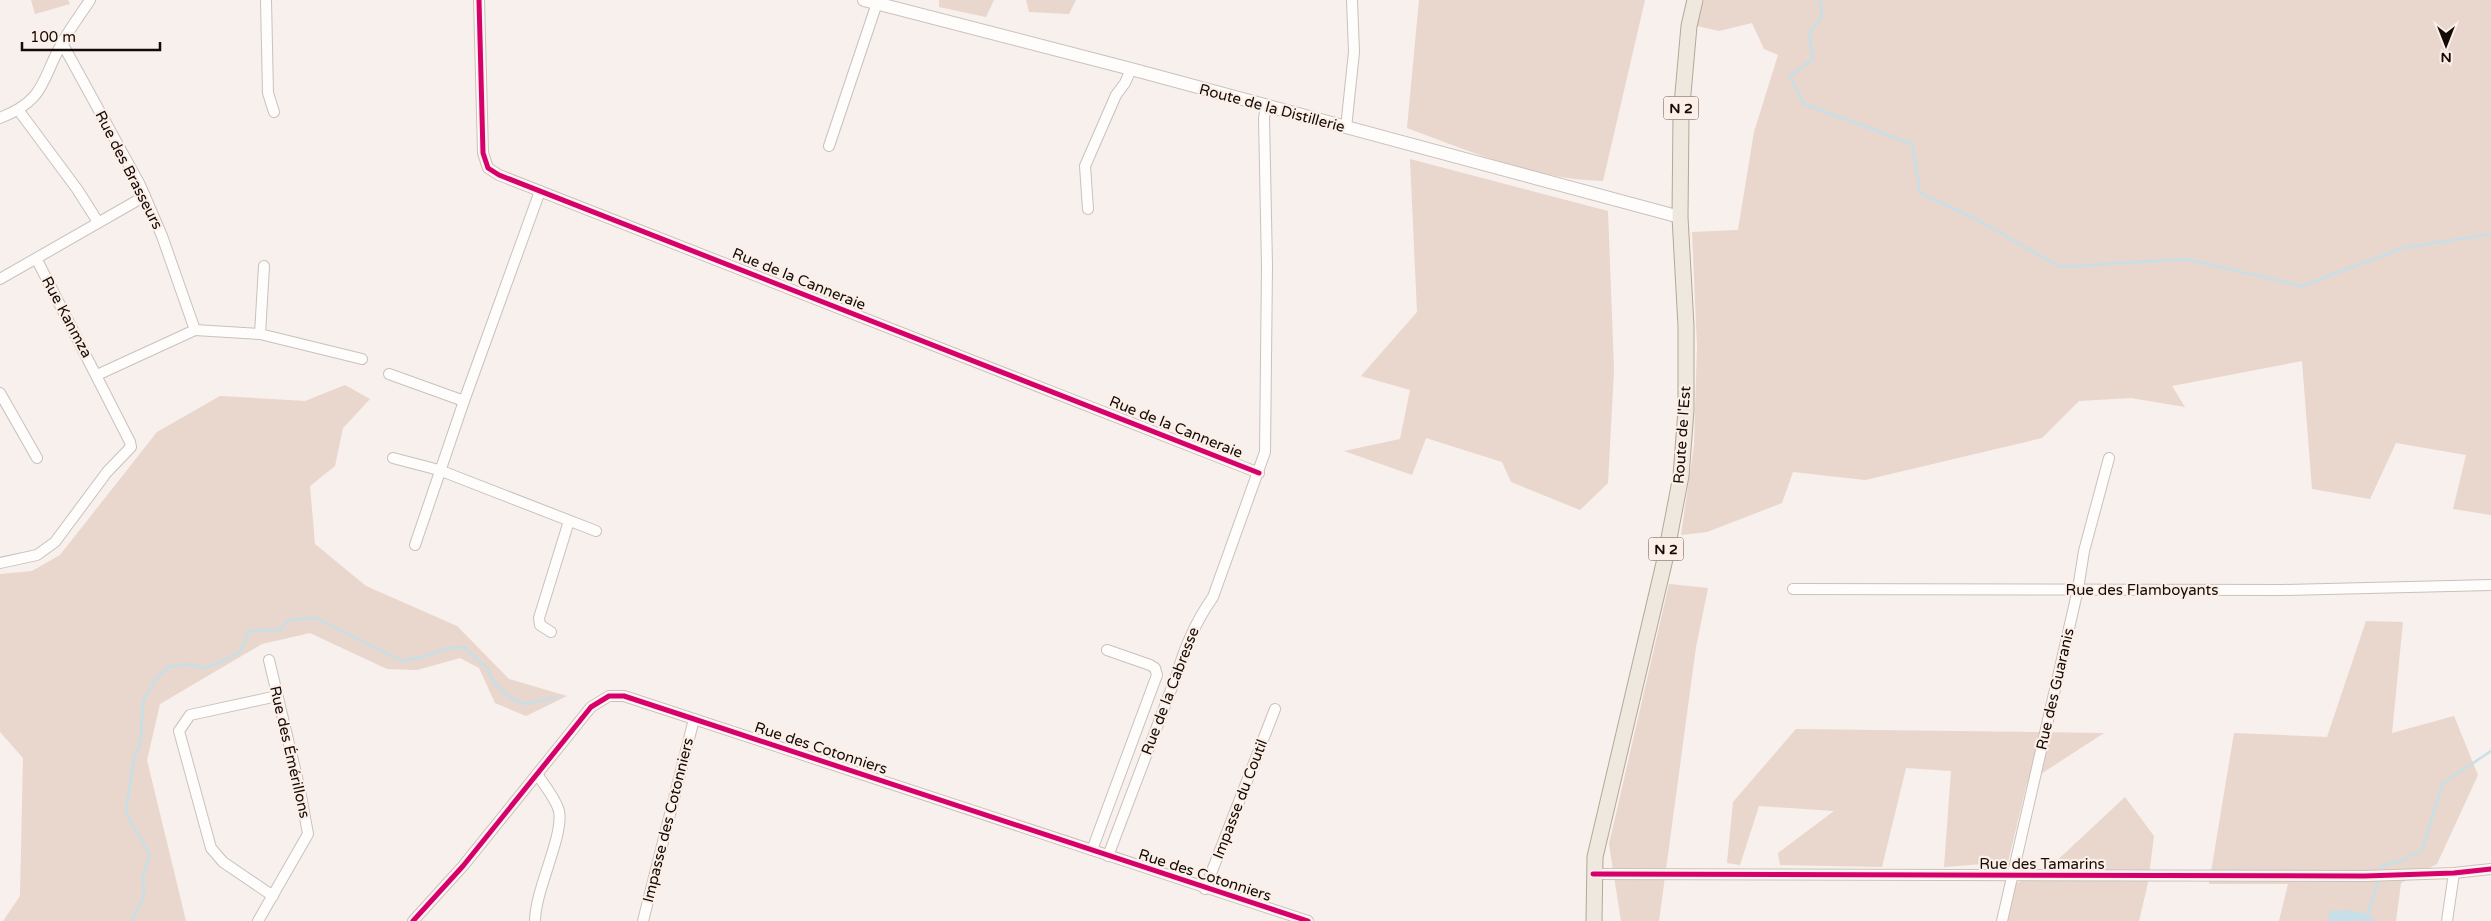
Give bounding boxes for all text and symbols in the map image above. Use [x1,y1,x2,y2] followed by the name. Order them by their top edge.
[22,20,160,52] scale bar
[2421,20,2471,70] north arrow
[30,28,76,46] text: 100 m
[2440,49,2452,66] text: N
[1197,80,1347,136] street label: Route de la Distillerie
[1664,96,1698,120] road number: N 2
[91,108,167,232] street label: Rue des Brasseurs
[730,244,868,314] street label: Rue de la Canneraie
[38,273,96,361] street label: Rue Kanmza
[1670,385,1694,485] street label: Route de l'Est
[1107,392,1245,462] street label: Rue de la Canneraie
[1648,538,1684,560] road number: N 2
[2066,581,2218,599] street label: Rue des Flamboyants
[1137,625,1203,757] street label: Rue de la Cabresse
[2032,626,2078,752] street label: Rue des Guaranis
[266,684,314,820] street label: Rue des Émérillons
[752,718,890,778] street label: Rue des Cotonniers
[639,736,697,904] street label: Impasse des Cotonniers
[1209,737,1271,861] street label: Impasse du Coutil
[1136,845,1274,905] street label: Rue des Cotonniers
[1979,855,2105,873] street label: Rue des Tamarins

